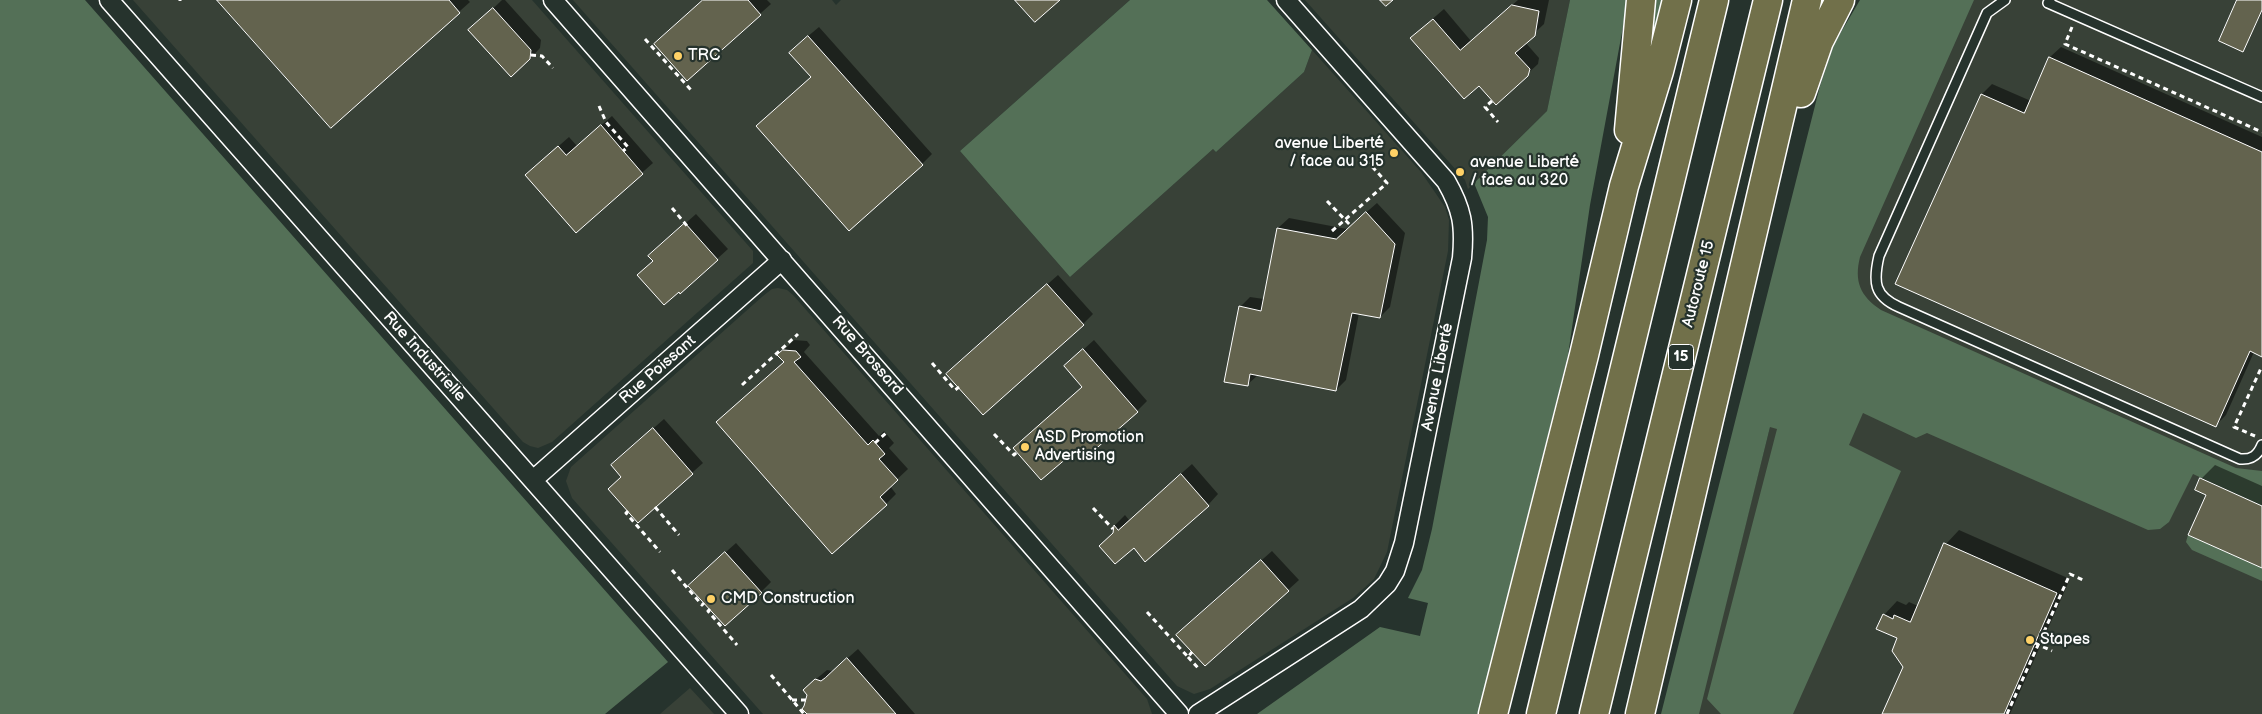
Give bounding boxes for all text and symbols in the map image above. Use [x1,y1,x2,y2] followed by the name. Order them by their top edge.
[688,46,720,66] place label: TRC
[672,50,684,62] marker: TRC
[1275,134,1384,172] place label: avenue Liberté / face au 315
[1388,147,1400,159] marker: avenue Liberté / face au 315
[1470,153,1579,191] place label: avenue Liberté / face au 320
[1454,166,1466,178] marker: avenue Liberté / face au 320
[1679,239,1719,329] street label: Autoroute 15
[379,308,469,406] street label: Rue Industrielle
[827,312,907,400] street label: Rue Brossard
[1418,321,1458,433] street label: Avenue Liberté
[616,332,700,408] street label: Rue Poissant
[1668,344,1694,370] road number: 15
[1035,428,1144,466] place label: ASD Promotion Advertising
[1019,441,1031,453] marker: ASD Promotion Advertising
[721,589,854,609] place label: CMD Construction
[705,593,717,605] marker: CMD Construction
[2040,630,2090,650] place label: Stapes
[2024,634,2036,646] marker: Stapes

